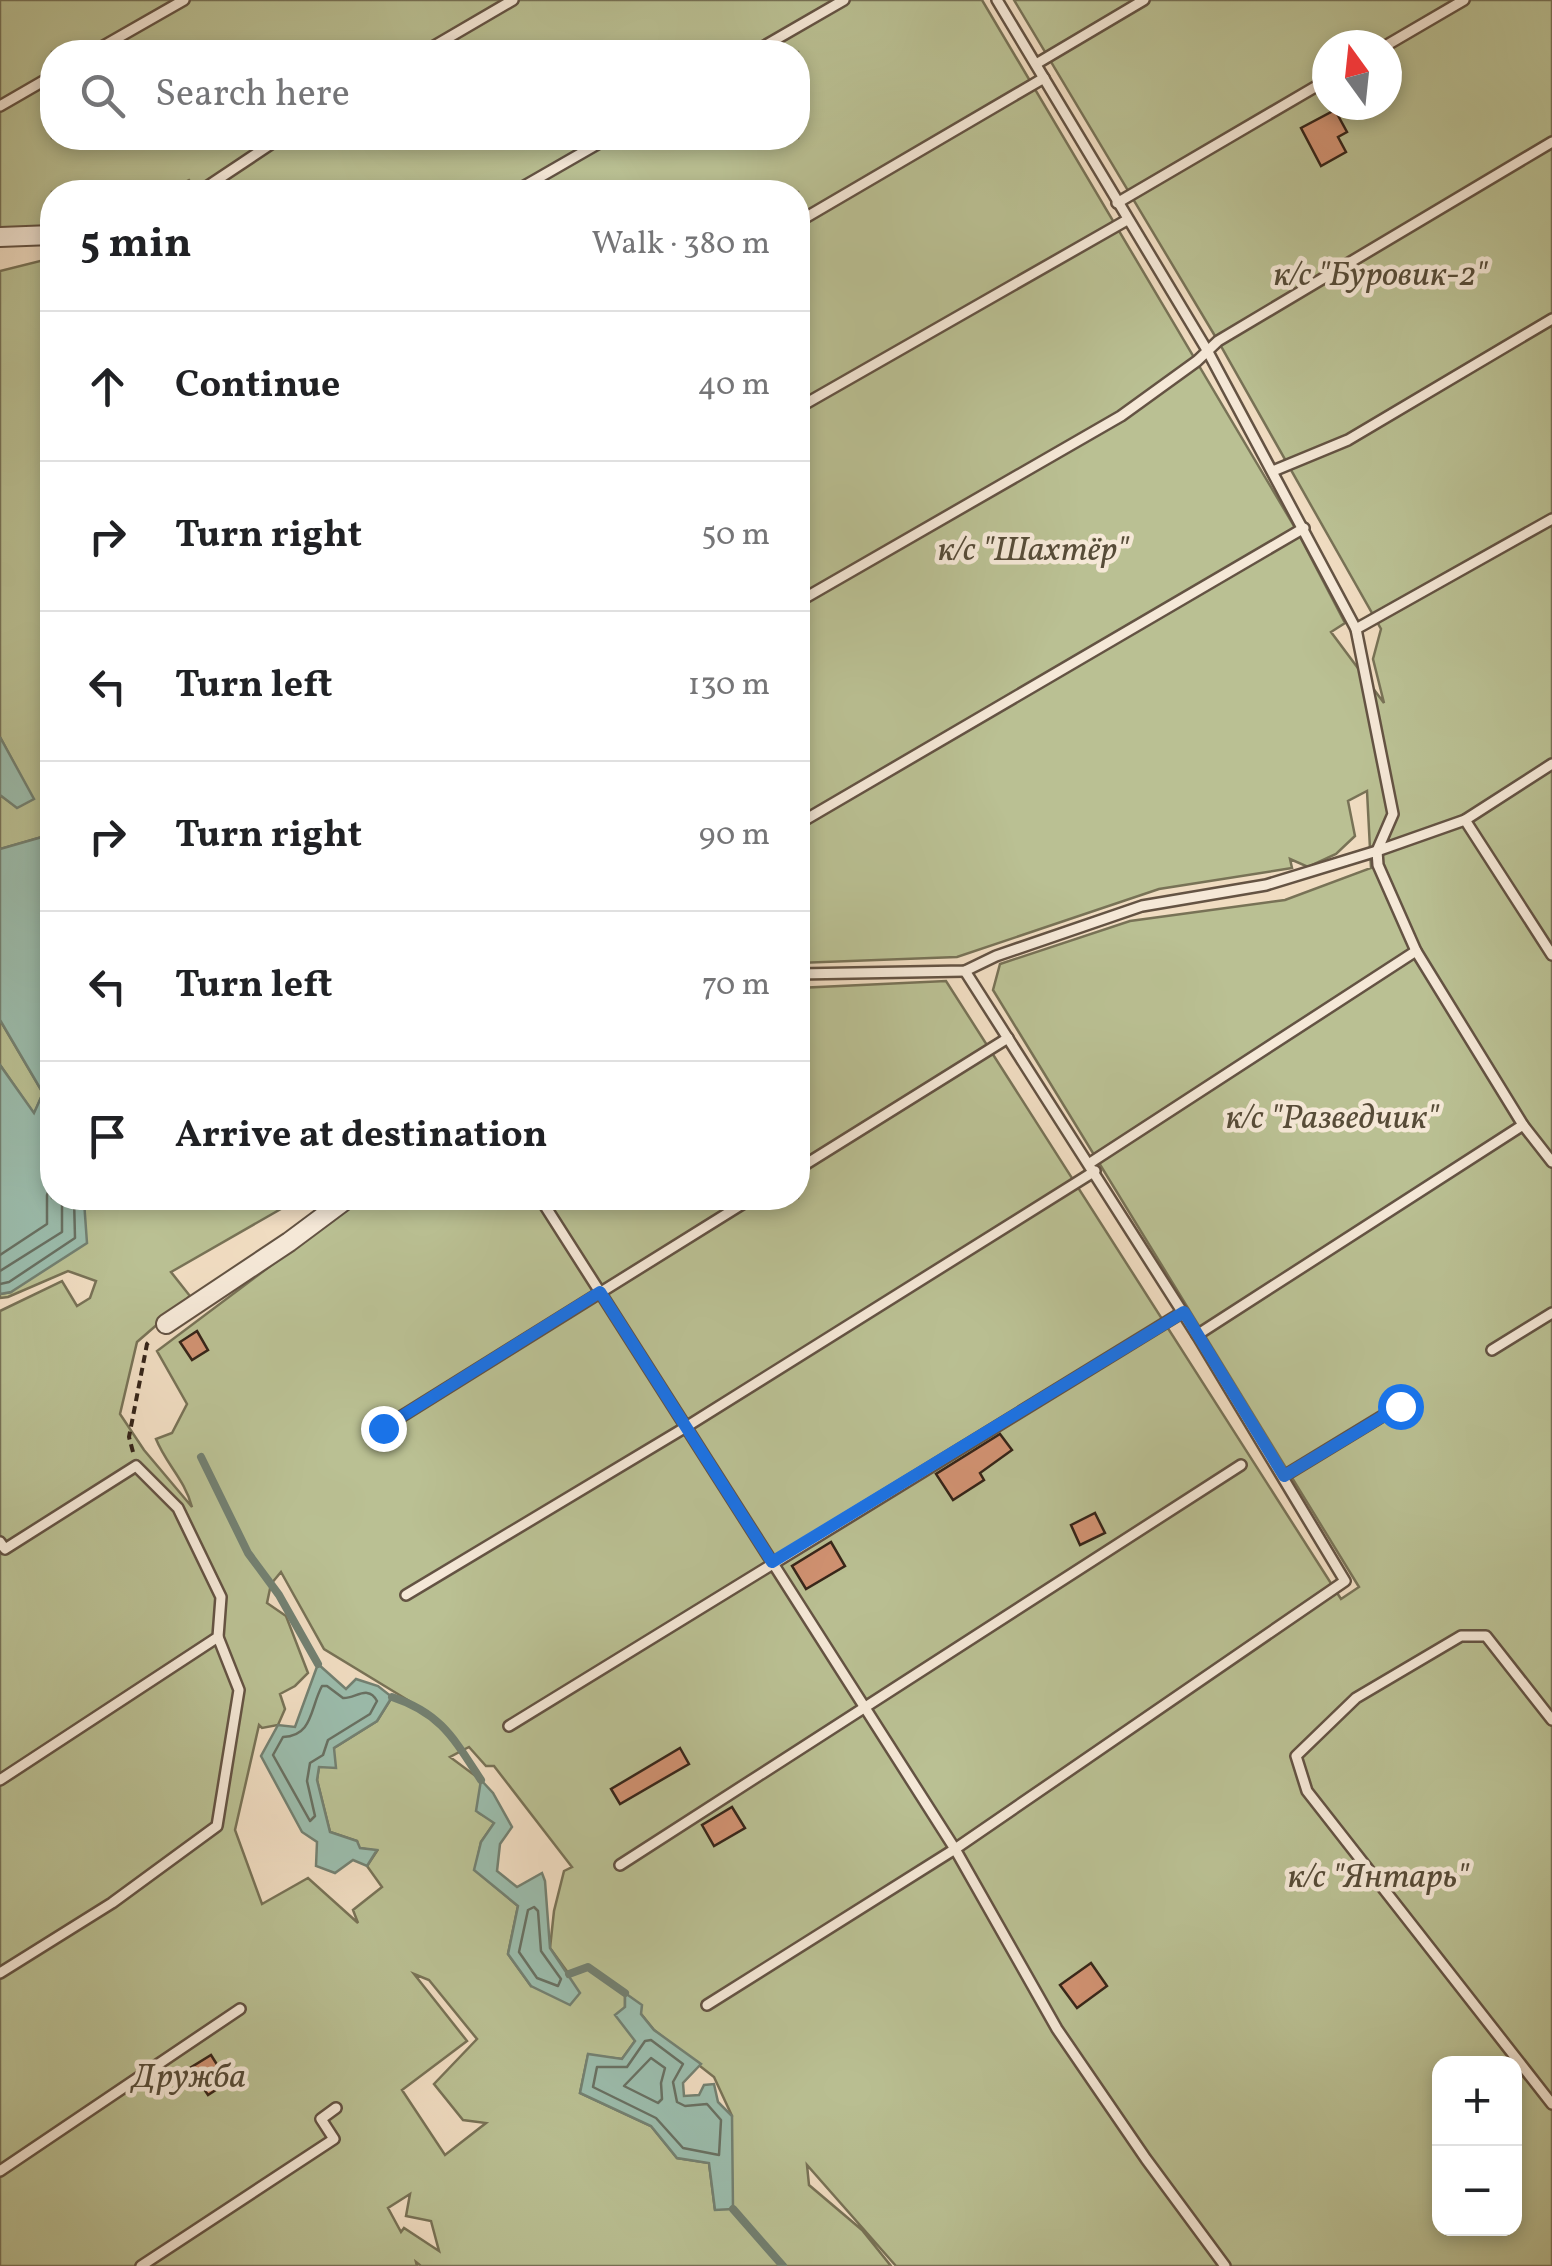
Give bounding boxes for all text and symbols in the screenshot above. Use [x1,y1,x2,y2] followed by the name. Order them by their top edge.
[1312,30,1402,120] north arrow
[40,40,810,150] search box
[75,68,130,123] icon: search
[155,69,350,122] text: Search here
[80,216,192,275] text: 5 min
[592,223,770,267] text: Walk · 380 m
[1273,252,1488,300] park label: к/с "Буровик-2"
[80,359,135,414] icon: ahead
[175,360,340,413] text: Continue
[698,364,770,408] text: 40 m
[80,509,135,564] icon: right
[175,510,362,563] text: Turn right
[701,514,770,558] text: 50 m
[938,527,1130,575] park label: к/с "Шахтёр"
[80,659,135,714] icon: left
[175,660,332,713] text: Turn left
[688,664,770,708] text: 130 m
[80,809,135,864] icon: right
[175,810,362,863] text: Turn right
[699,814,770,858] text: 90 m
[80,959,135,1014] icon: left
[175,960,332,1013] text: Turn left
[702,964,770,1008] text: 70 m
[1226,1095,1440,1143] park label: к/с "Разведчик"
[80,1109,135,1164] icon: arrive
[175,1110,548,1163] text: Arrive at destination
[1378,1384,1424,1430] route start
[361,1406,407,1452] route end
[1288,1854,1470,1902] park label: к/с "Янтарь"
[130,2054,246,2102] park label: Дружба
[1432,2056,1522,2236] map controls
[1432,2056,1522,2146] button: +
[1432,2146,1522,2236] button: −

